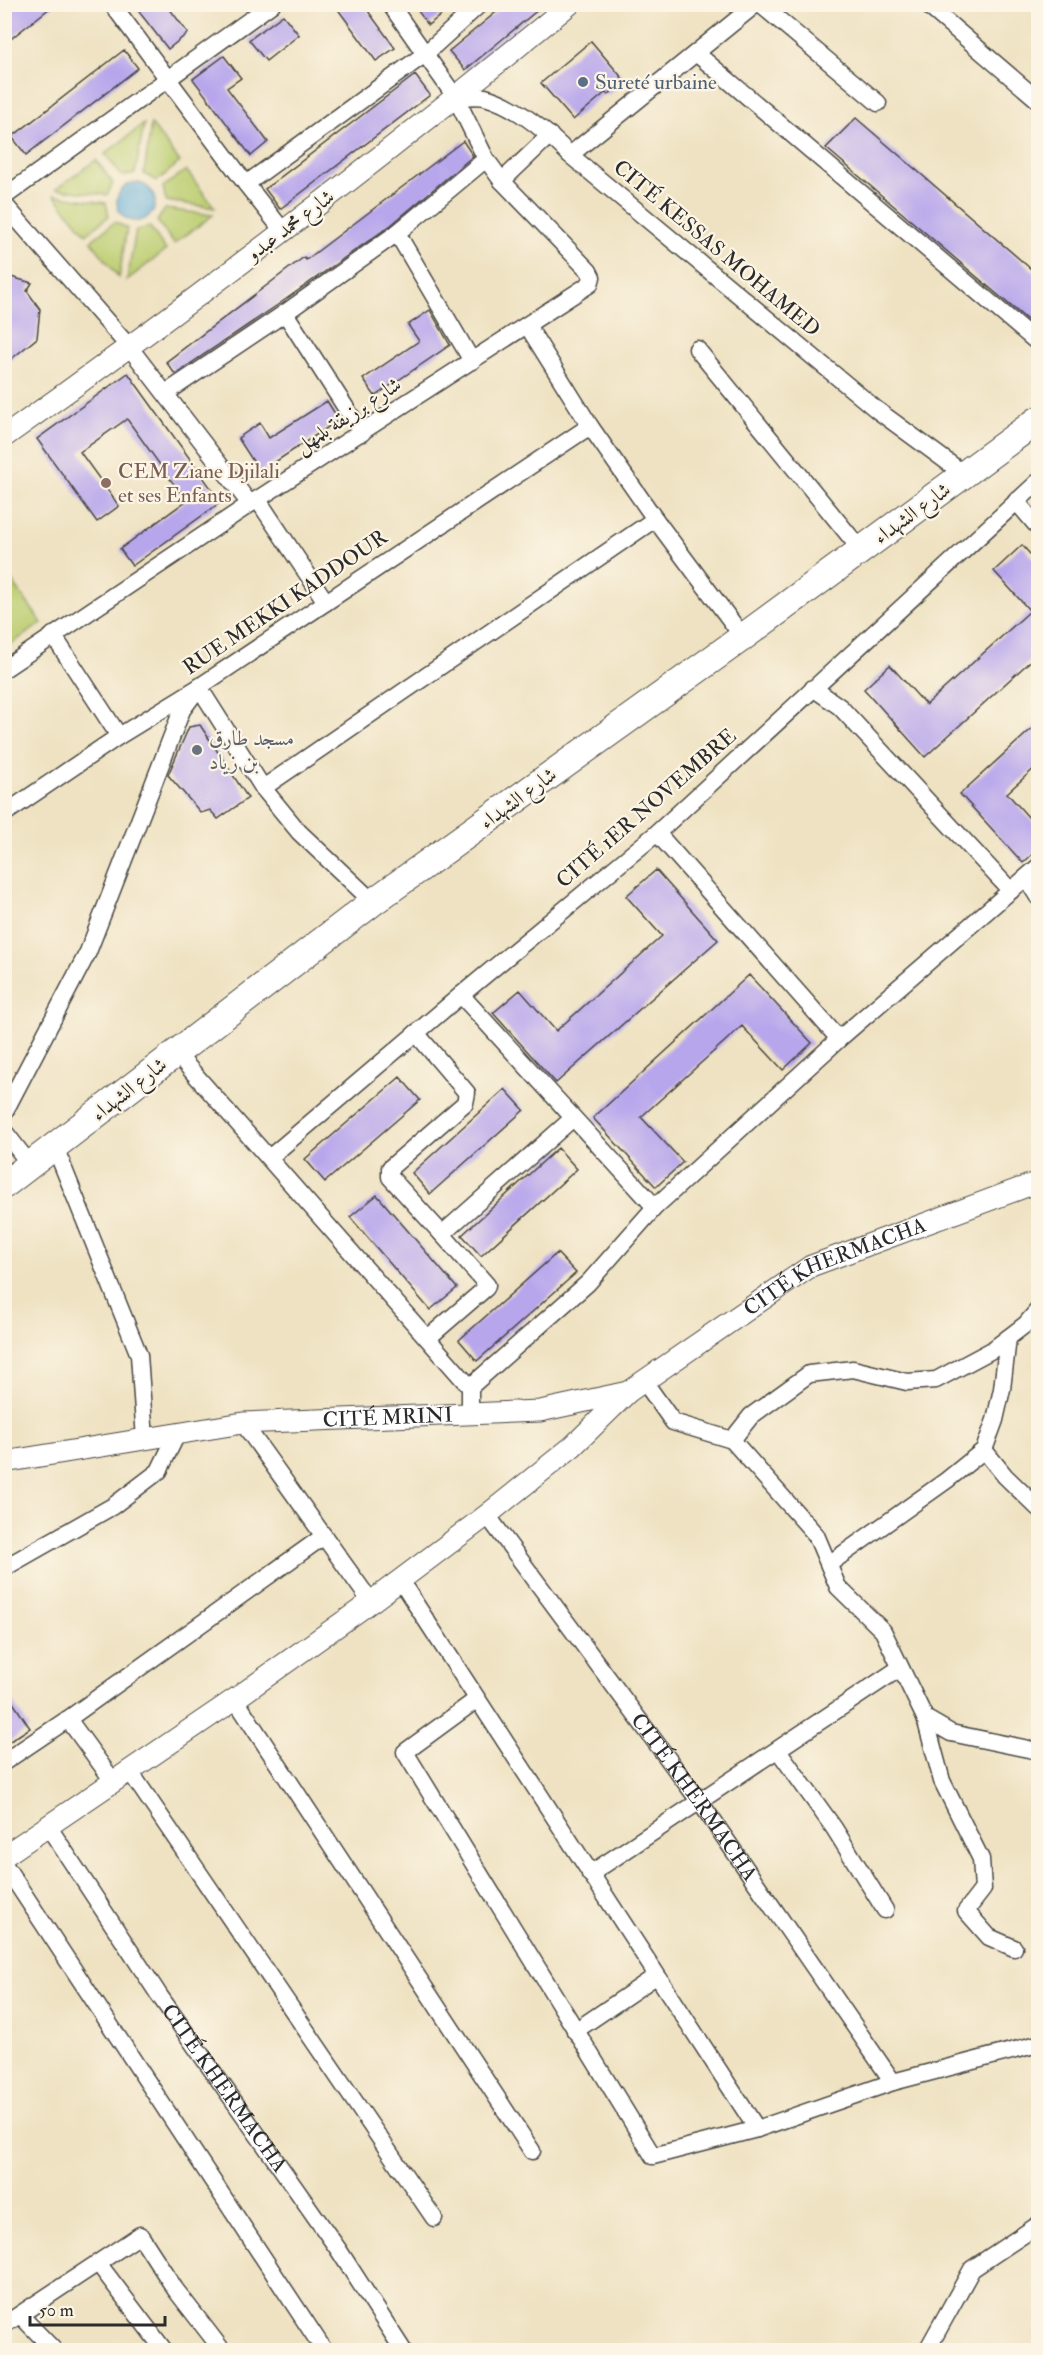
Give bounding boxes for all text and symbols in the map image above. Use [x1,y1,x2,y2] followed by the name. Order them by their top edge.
[595,69,717,96] place label: Sureté urbaine
[576,75,590,89] marker: Sureté urbaine
[608,154,826,343] street label: CITÉ KESSAS MOHAMED
[239,183,342,272] street label: شارع محمد عبدو
[290,371,409,463] street label: شارع برزيقة بلمهل
[118,458,280,509] place label: CEM Ziane Djilali et ses Enfants
[99,476,113,490] marker: CEM Ziane Djilali et ses Enfants
[868,476,959,554] street label: شارع الشهداء
[178,523,393,681] street label: RUE MEKKI KADDOUR
[551,723,742,894] street label: CITÉ 1ER NOVEMBRE
[209,725,294,776] place label: مسجد طارق بن زياد
[190,743,204,757] marker: مسجد طارق بن زياد
[474,761,565,839] street label: شارع الشهداء
[86,1051,175,1131] street label: شارع الشهداء
[738,1212,930,1322] street label: CITÉ KHERMACHA
[322,1402,453,1434] street label: CITÉ MRINI
[625,1708,763,1886] street label: CITÉ KHERMACHA
[155,1999,293,2178] street label: CITÉ KHERMACHA
[30,2289,165,2327] scale bar
[39,2299,74,2322] text: 50 m

